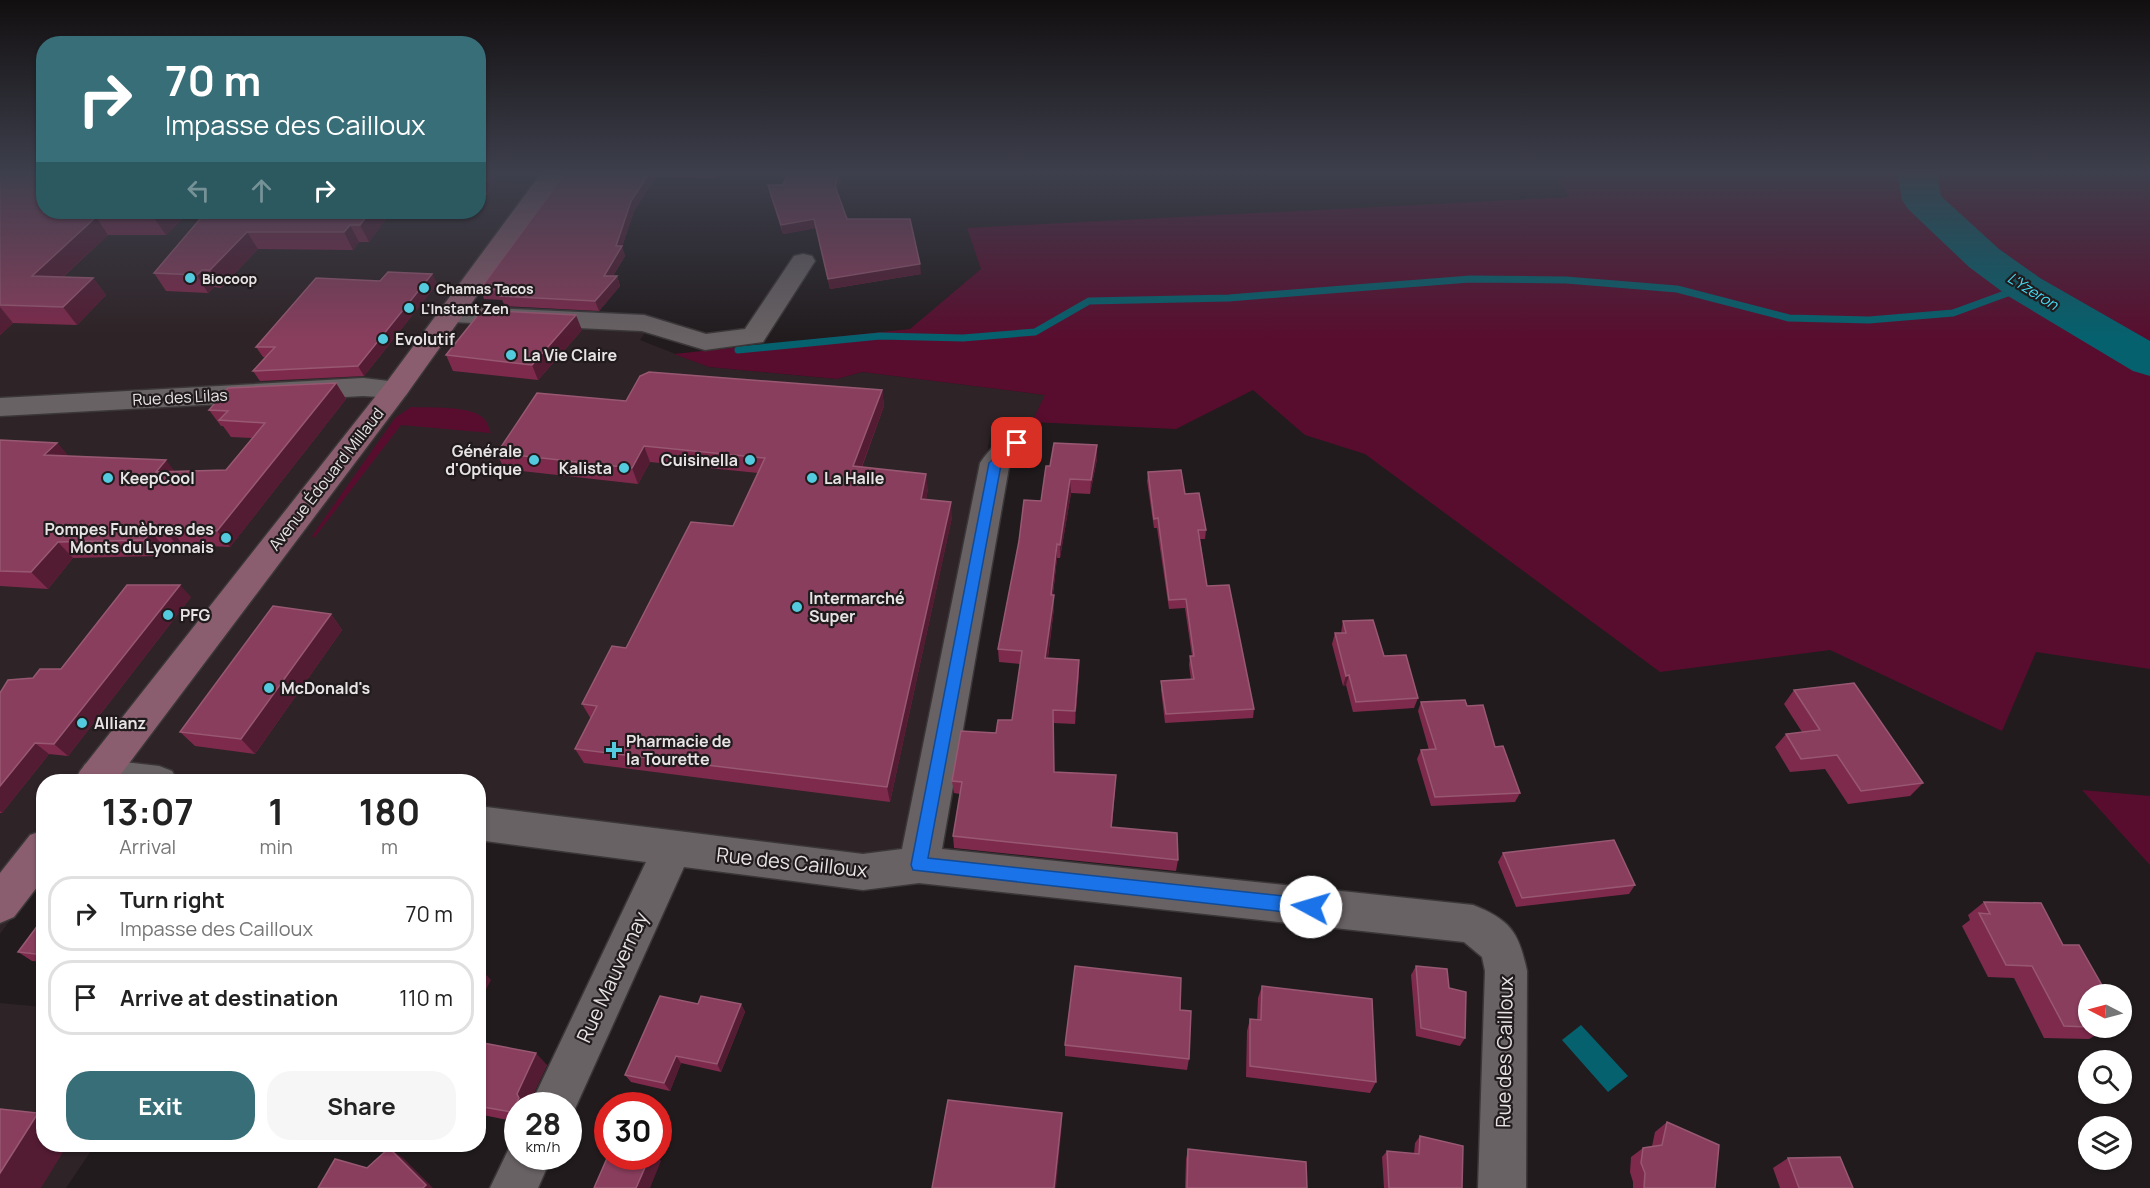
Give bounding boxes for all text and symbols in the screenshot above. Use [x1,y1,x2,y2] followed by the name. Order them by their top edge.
[165,51,261,109] text: 70 m
[66,60,144,138] icon: right
[165,106,426,143] text: Impasse des Cailloux
[182,174,215,207] icon: left
[245,174,278,207] icon: ahead
[308,174,341,207] icon: right
[2004,267,2063,315] water label: L'Yzeron
[202,269,258,288] place label: Biocoop
[183,271,197,285] marker: Biocoop
[436,279,534,298] place label: Chamas Tacos
[417,281,431,295] marker: Chamas Tacos
[421,299,509,318] place label: L'Instant Zen
[402,301,416,315] marker: L'Instant Zen
[395,328,455,350] place label: Evolutif
[376,332,390,346] marker: Evolutif
[523,344,617,366] place label: La Vie Claire
[504,348,518,362] marker: La Vie Claire
[132,384,228,410] street label: Rue des Lilas
[263,403,389,555] street label: Avenue Édouard Millaud
[991,417,1042,468] pin
[1000,426,1033,459] icon: arrive
[445,440,522,480] place label: Générale d'Optique
[661,449,738,471] place label: Cuisinella
[527,453,541,467] marker: Générale d'Optique
[743,453,757,467] marker: Cuisinella
[559,457,612,479] place label: Kalista
[617,461,631,475] marker: Kalista
[120,467,195,489] place label: KeepCool
[824,467,885,489] place label: La Halle
[101,471,115,485] marker: KeepCool
[805,471,819,485] marker: La Halle
[45,518,214,558] place label: Pompes Funèbres des Monts du Lyonnais
[219,531,233,545] marker: Pompes Funèbres des Monts du Lyonnais
[809,587,905,627] place label: Intermarché Super
[790,600,804,614] marker: Intermarché Super
[180,604,211,626] place label: PFG
[161,608,175,622] marker: PFG
[281,677,370,699] place label: McDonald's
[262,681,276,695] marker: McDonald's
[94,712,146,734] place label: Allianz
[75,716,89,730] marker: Allianz
[626,730,732,770] place label: Pharmacie de la Tourette
[607,743,621,757] marker: Pharmacie de la Tourette
[102,787,194,836] text: 13:07
[268,787,284,836] text: 1
[359,787,420,836] text: 180
[119,833,176,860] text: Arrival
[259,833,293,860] text: min
[381,833,398,860] text: m
[715,841,869,883] street label: Rue des Cailloux
[1279,875,1343,939] position arrow
[120,885,225,915] text: Turn right
[69,897,102,930] icon: right
[405,899,453,929] text: 70 m
[570,907,654,1047] street label: Rue Mauvernay
[120,915,313,942] text: Impasse des Cailloux
[1489,975,1519,1128] street label: Rue des Cailloux
[69,981,102,1014] icon: arrive
[120,983,338,1013] text: Arrive at destination
[399,983,453,1013] text: 110 m
[2078,984,2132,1038] north arrow
[2078,984,2132,1170] map controls
[2078,1050,2132,1104] button: search
[66,1071,255,1140] button: Exit
[267,1071,456,1140] button: Share
[594,1092,672,1170] speed limit sign: 30
[525,1103,561,1144] text: 28
[2078,1116,2132,1170] button: layers
[526,1136,560,1157] text: km/h

